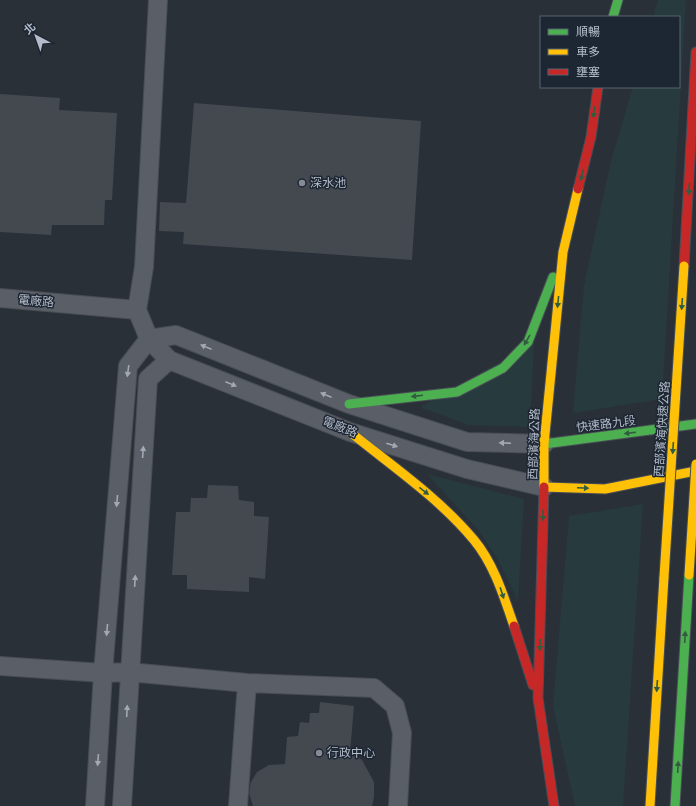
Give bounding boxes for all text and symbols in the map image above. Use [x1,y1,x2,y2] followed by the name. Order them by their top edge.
[16,16,56,56] north arrow
[540,16,680,88] legend
[21,20,38,37] text: 北
[576,25,600,39] text: 順暢
[576,45,600,59] text: 車多
[576,65,600,79] text: 壅塞
[591,106,598,118] one-way arrow
[579,169,585,181] one-way arrow
[310,176,346,190] place label: 深水池
[297,178,307,188] marker: 深水池
[685,183,692,195] one-way arrow
[17,292,55,310] street label: 電廠路
[555,296,561,308] one-way arrow
[678,298,685,310] one-way arrow
[524,334,531,346] one-way arrow
[199,343,211,349] one-way arrow
[125,365,131,377] one-way arrow
[652,381,672,477] street label: 西部濱海快速公路
[226,382,238,388] one-way arrow
[321,392,332,398] one-way arrow
[411,393,423,400] one-way arrow
[526,408,542,480] street label: 西部濱海公路
[575,413,637,435] street label: 快速路九段
[321,414,359,440] street label: 電廠路
[623,430,636,436] one-way arrow
[498,440,511,446] one-way arrow
[386,442,398,448] one-way arrow
[669,442,676,454] one-way arrow
[140,445,146,458] one-way arrow
[577,485,589,492] one-way arrow
[418,486,429,495] one-way arrow
[114,494,120,507] one-way arrow
[540,509,547,521] one-way arrow
[131,575,138,587] one-way arrow
[499,587,505,599] one-way arrow
[103,624,110,636] one-way arrow
[682,631,689,643] one-way arrow
[536,639,543,651] one-way arrow
[654,680,661,692] one-way arrow
[124,704,130,717] one-way arrow
[327,746,375,760] place label: 行政中心
[314,748,324,758] marker: 行政中心
[94,754,101,766] one-way arrow
[674,761,681,773] one-way arrow

